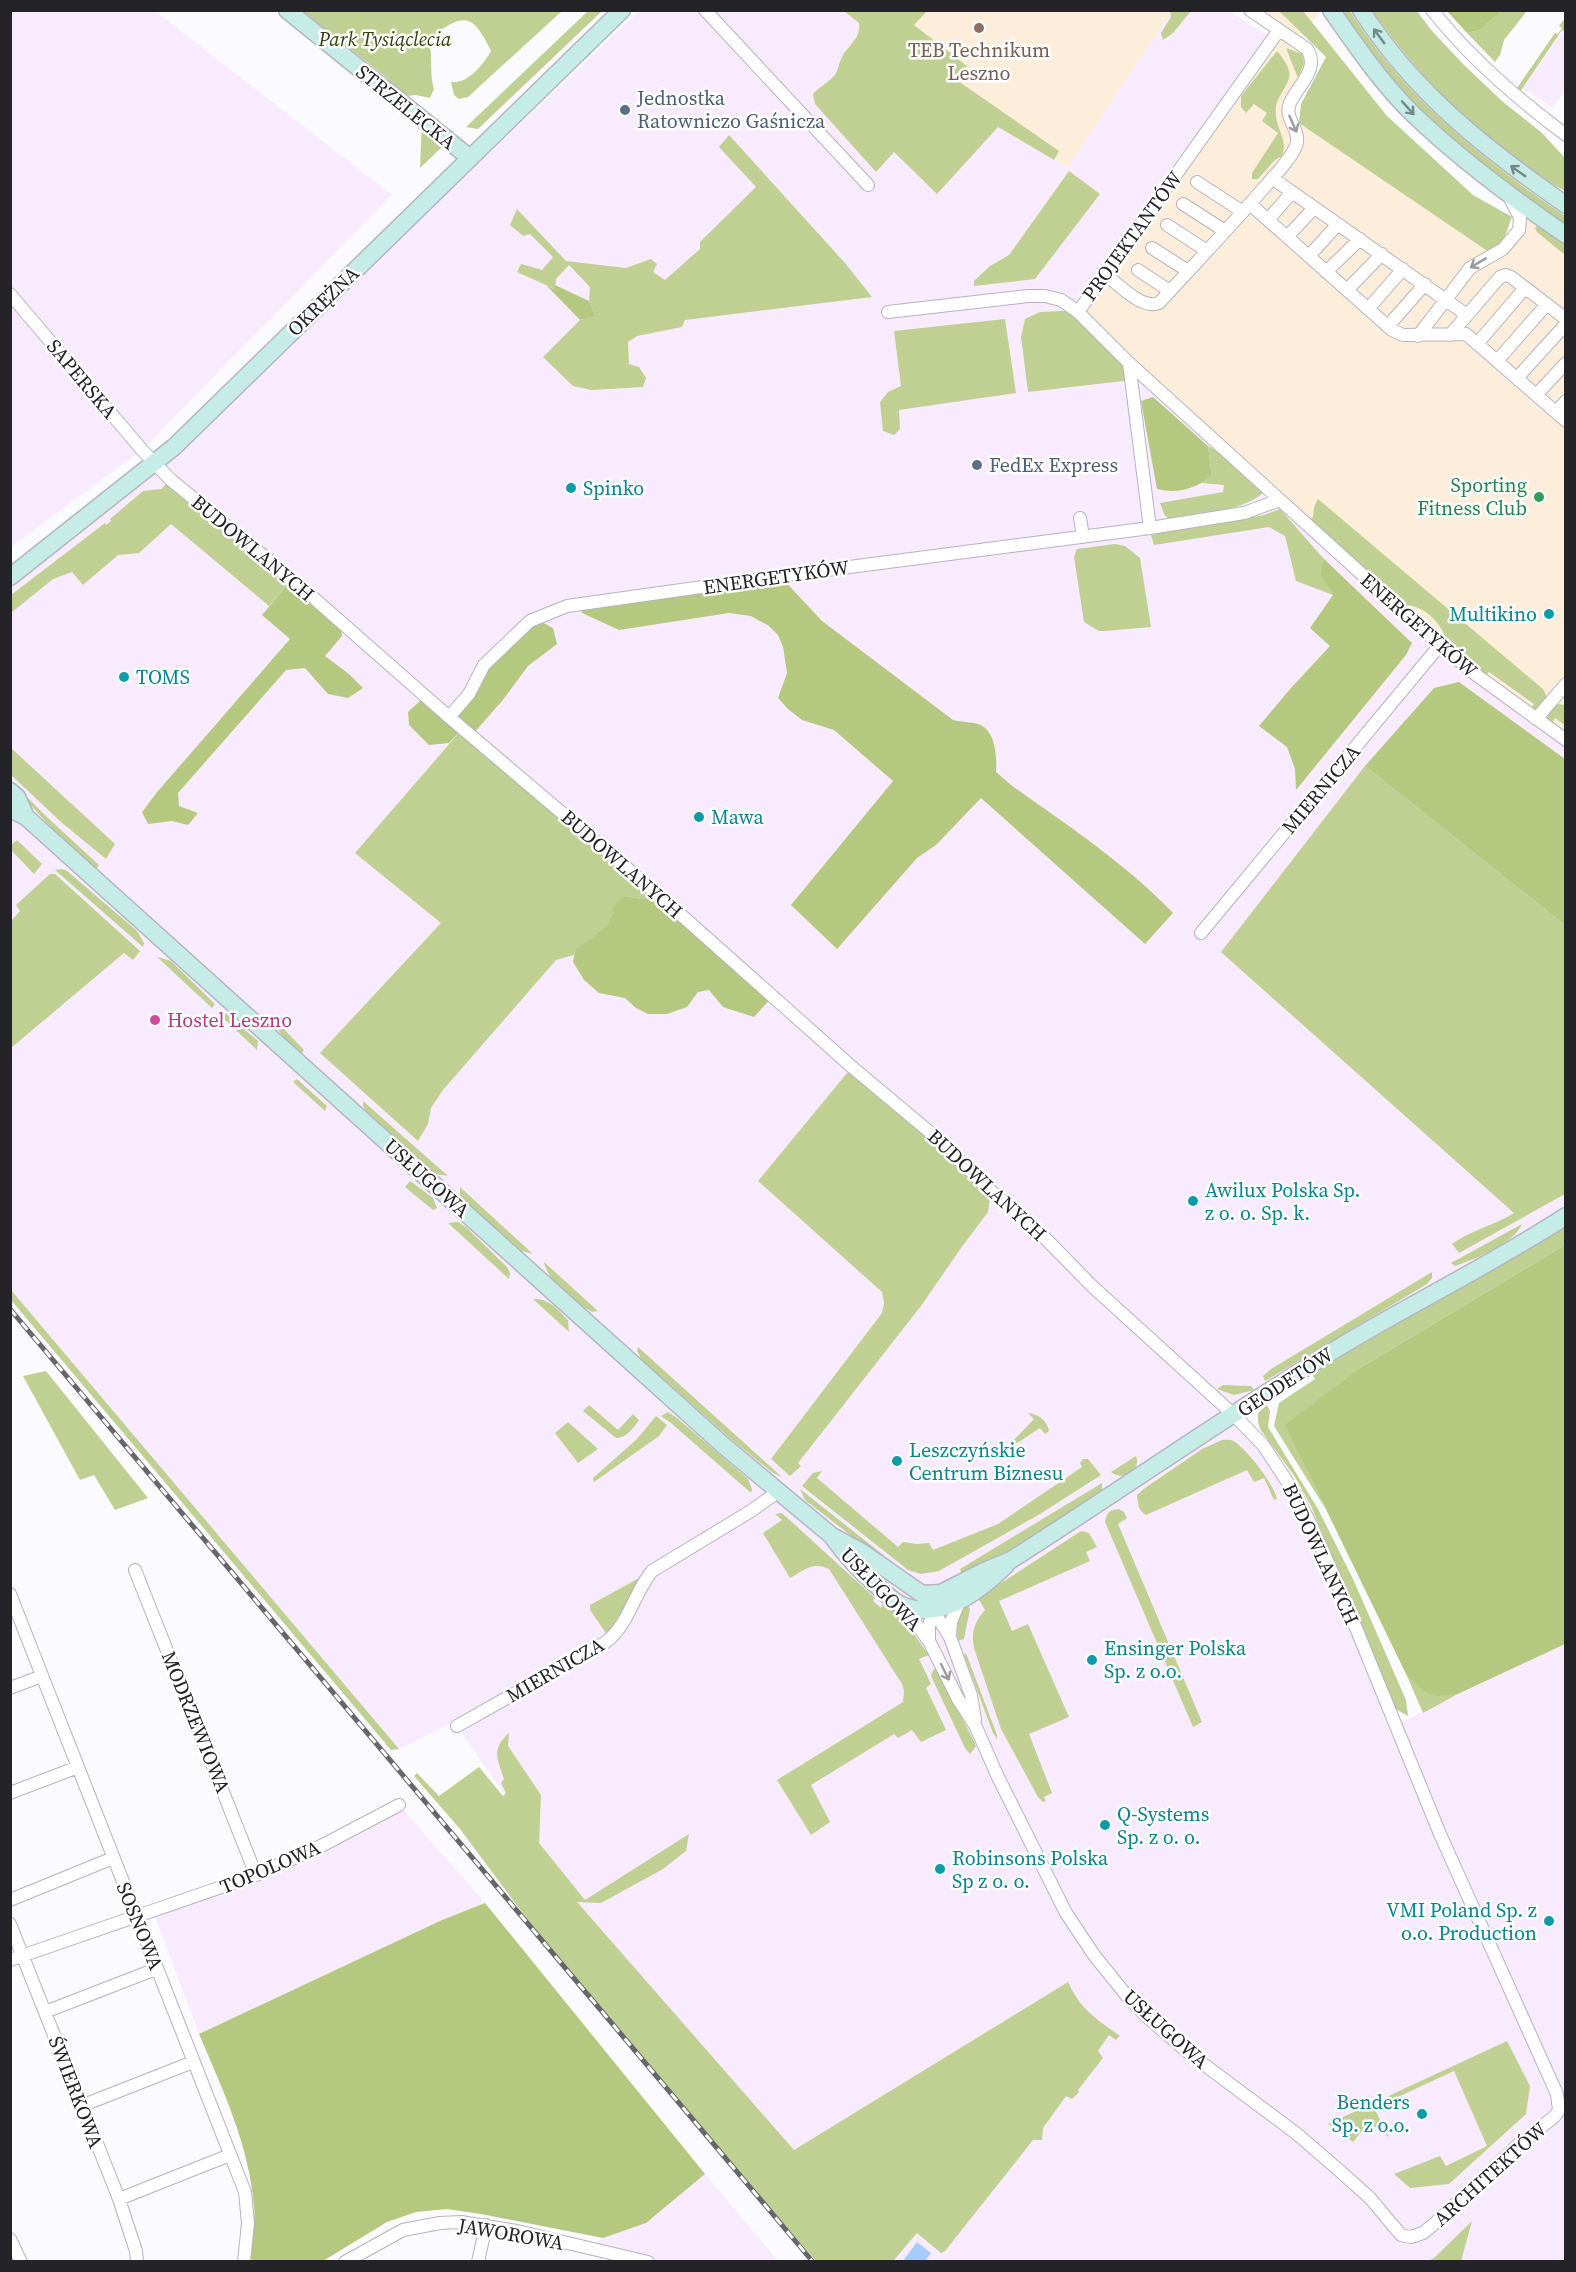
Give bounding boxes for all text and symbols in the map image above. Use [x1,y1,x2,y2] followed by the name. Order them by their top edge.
[972,21,986,35] marker: TEB Technikum Leszno
[318,25,452,53] park label: Park Tysiąclecia
[1372,28,1385,44] one-way arrow
[908,36,1050,87] place label: TEB Technikum Leszno
[350,58,463,157] street label: STRZELECKA
[636,84,826,135] place label: Jednostka Ratowniczo Gaśnicza
[1401,101,1415,116] one-way arrow
[618,103,632,117] marker: Jednostka Ratowniczo Gaśnicza
[1287,114,1299,132] one-way arrow
[1075,165,1189,307] street label: PROJEKTANTÓW
[1510,165,1526,177] one-way arrow
[1470,258,1487,270] one-way arrow
[281,259,366,342] street label: OKRĘŻNA
[40,333,124,425] street label: SAPERSKA
[989,451,1118,479] place label: FedEx Express
[970,458,984,472] marker: FedEx Express
[1417,471,1527,522] place label: Sporting Fitness Club
[583,474,644,502] place label: Spinko
[564,481,578,495] marker: Spinko
[185,488,321,608] street label: BUDOWLANYCH
[1532,490,1546,504] marker: Sporting Fitness Club
[701,553,851,601] street label: ENERGETYKÓW
[1354,566,1484,684] street label: ENERGETYKÓW
[1449,600,1537,628] place label: Multikino
[1542,607,1556,621] marker: Multikino
[136,663,190,691] place label: TOMS
[117,670,131,684] marker: TOMS
[1275,738,1367,840] street label: MIERNICZA
[555,803,689,925] street label: BUDOWLANYCH
[711,803,764,831] place label: Mawa
[692,810,706,824] marker: Mawa
[167,1006,292,1034] place label: Hostel Leszno
[148,1013,162,1027] marker: Hostel Leszno
[921,1123,1053,1247] street label: BUDOWLANYCH
[378,1132,477,1225] street label: USŁUGOWA
[1205,1176,1361,1227] place label: Awilux Polska Sp. z o. o. Sp. k.
[1186,1194,1200,1208] marker: Awilux Polska Sp. z o. o. Sp. k.
[1231,1340,1339,1424] street label: GEODETÓW
[909,1436,1063,1487] place label: Leszczyńskie Centrum Biznesu
[890,1454,904,1468] marker: Leszczyńskie Centrum Biznesu
[1276,1479,1366,1629] street label: BUDOWLANYCH
[834,1541,929,1638] street label: USŁUGOWA
[501,1630,610,1709] street label: MIERNICZA
[1104,1634,1247,1685] place label: Ensinger Polska Sp. z o.o.
[155,1647,238,1798] street label: MODRZEWIOWA
[1085,1653,1099,1667] marker: Ensinger Polska Sp. z o.o.
[940,1662,952,1680] one-way arrow
[1117,1800,1210,1851] place label: Q-Systems Sp. z o. o.
[1098,1818,1112,1832] marker: Q-Systems Sp. z o. o.
[216,1833,325,1901] street label: TOPOLOWA
[952,1844,1109,1895] place label: Robinsons Polska Sp z o. o.
[933,1862,947,1876] marker: Robinsons Polska Sp z o. o.
[110,1878,171,1975] street label: SOSNOWA
[1386,1896,1537,1947] place label: VMI Poland Sp. z o.o. Production
[1542,1914,1556,1928] marker: VMI Poland Sp. z o.o. Production
[1117,1983,1216,2076] street label: USŁUGOWA
[42,2032,110,2153] street label: ŚWIERKOWA
[1332,2088,1410,2139] place label: Benders Sp. z o.o.
[1415,2107,1429,2121] marker: Benders Sp. z o.o.
[1427,2115,1553,2232] street label: ARCHITEKTÓW
[455,2211,567,2257] street label: JAWOROWA

